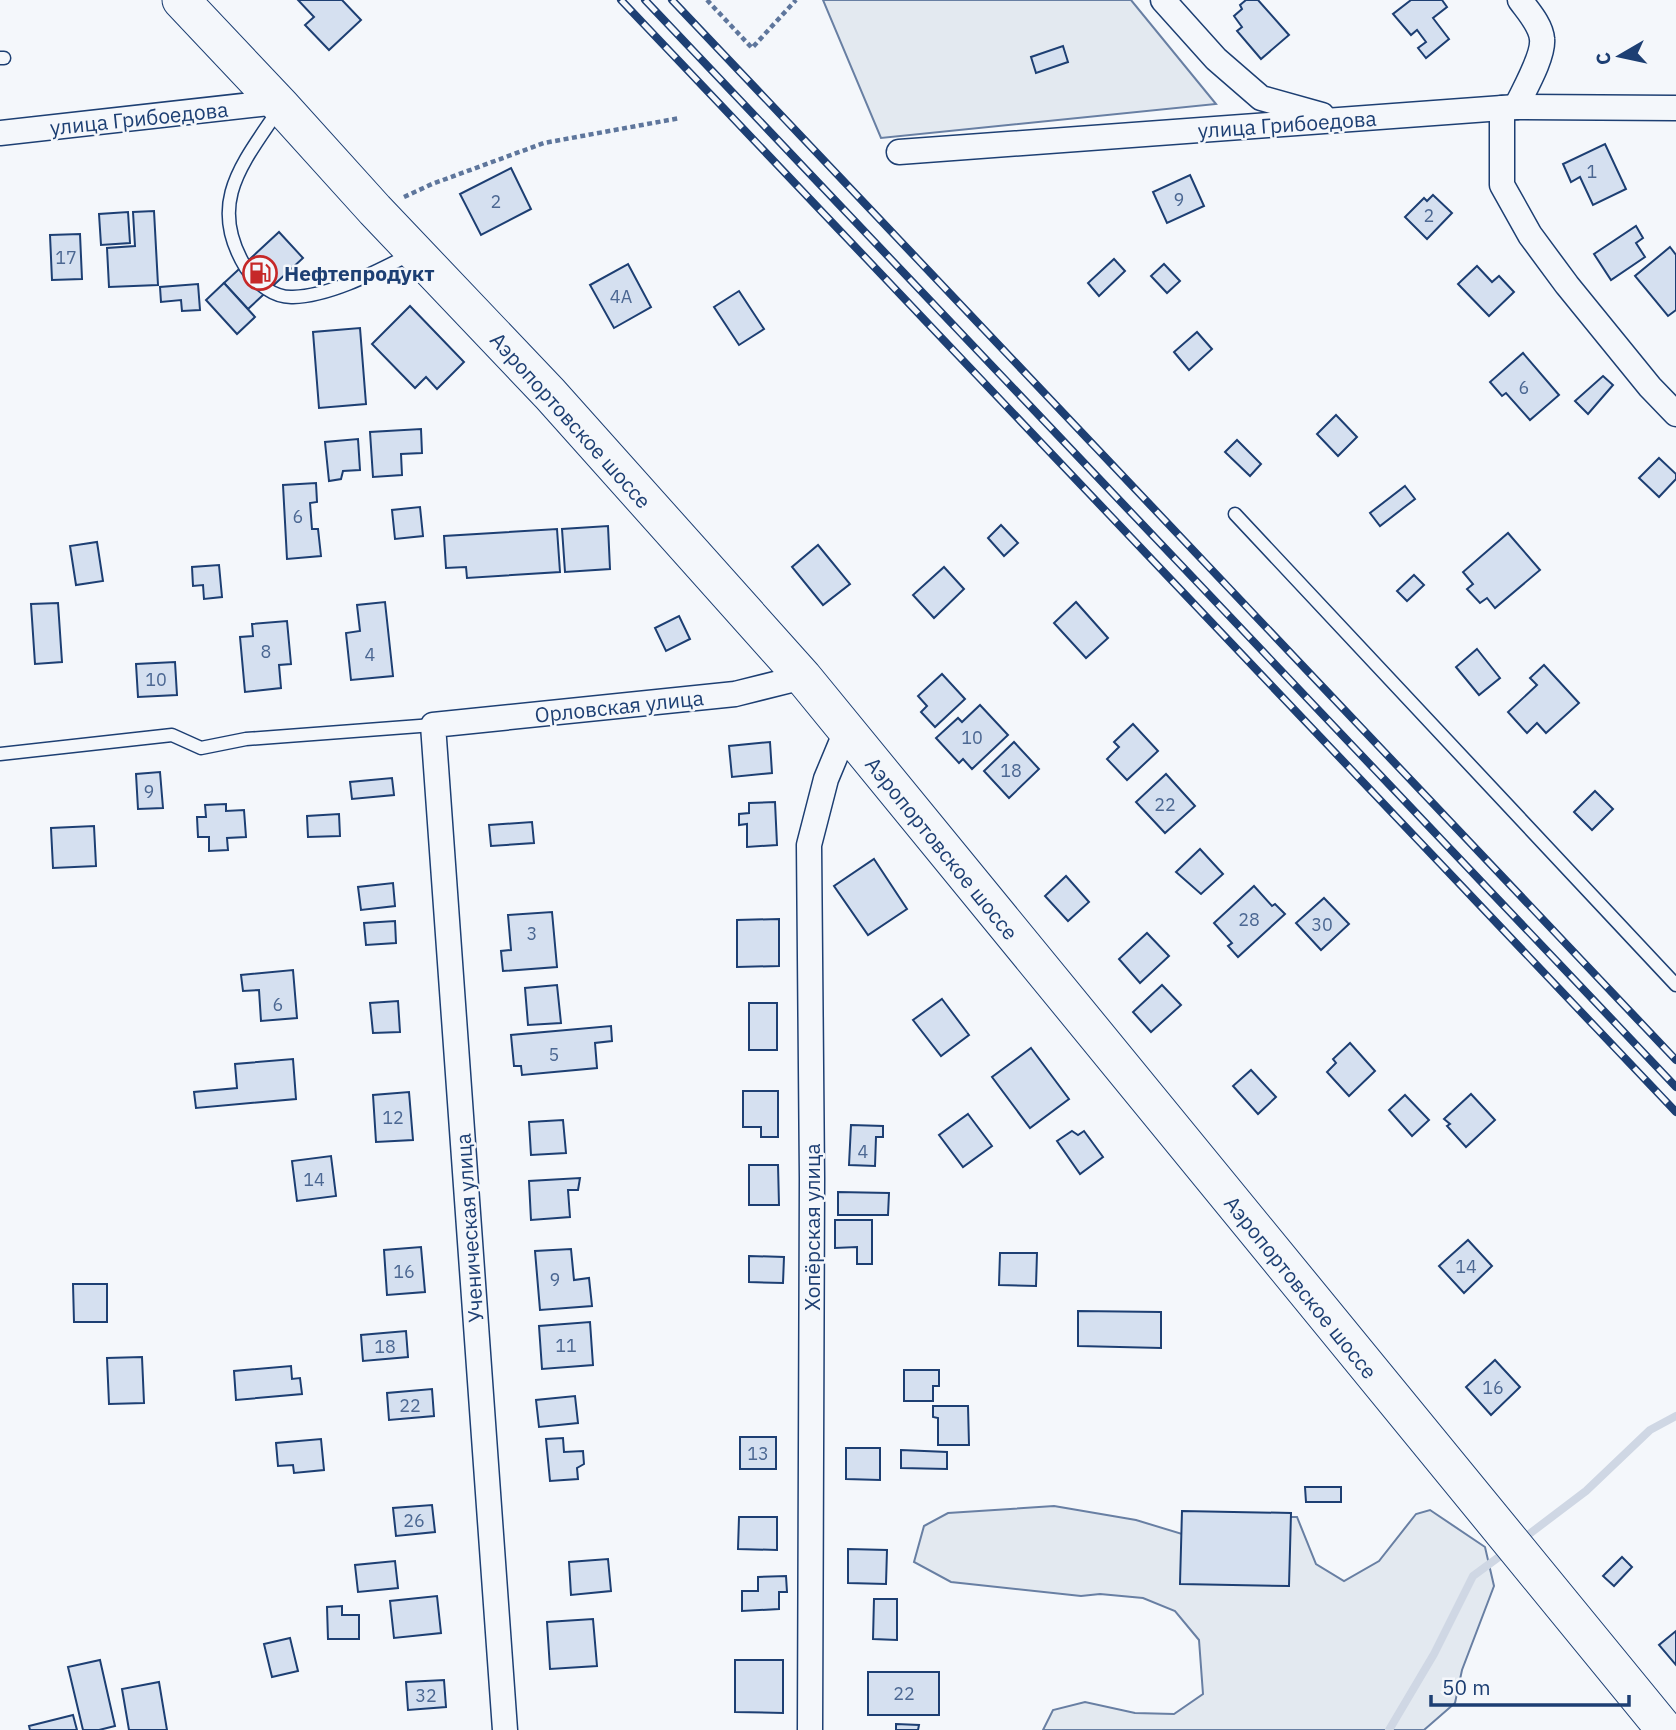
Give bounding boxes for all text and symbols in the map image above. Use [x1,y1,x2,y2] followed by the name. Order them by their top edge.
[1585,21,1655,91] north arrow
[1590,51,1616,67] text: С
[48,95,230,141] street label: улица Грибоедова
[1197,104,1377,144] street label: улица Грибоедова
[1587,160,1597,183] house number: 1
[1174,188,1184,211] house number: 9
[491,190,501,213] house number: 2
[1424,204,1434,227] house number: 2
[55,246,77,269] house number: 17
[241,254,279,292] fuel station icon: Нефтепродукт
[284,259,434,287] place label: Нефтепродукт
[610,285,633,308] house number: 4А
[484,326,658,514] street label: Аэропортовское шоссе
[1519,376,1529,399] house number: 6
[293,505,303,528] house number: 6
[261,640,271,663] house number: 8
[365,643,376,666] house number: 4
[145,668,167,691] house number: 10
[533,683,705,729] street label: Орловская улица
[961,726,983,749] house number: 10
[859,751,1025,945] street label: Аэропортовское шоссе
[1000,759,1022,782] house number: 18
[144,780,154,803] house number: 9
[1154,793,1176,816] house number: 22
[1238,908,1260,931] house number: 28
[1311,913,1333,936] house number: 30
[527,922,537,945] house number: 3
[273,993,283,1016] house number: 6
[549,1043,559,1066] house number: 5
[382,1106,404,1129] house number: 12
[448,1132,490,1324] street label: Ученическая улица
[858,1140,869,1163] house number: 4
[798,1143,826,1311] street label: Хопёрская улица
[303,1168,325,1191] house number: 14
[1218,1190,1384,1384] street label: Аэропортовское шоссе
[1455,1255,1477,1278] house number: 14
[393,1260,415,1283] house number: 16
[550,1268,560,1291] house number: 9
[555,1334,577,1357] house number: 11
[374,1335,396,1358] house number: 18
[1482,1376,1504,1399] house number: 16
[399,1394,421,1417] house number: 22
[747,1442,769,1465] house number: 13
[403,1509,425,1532] house number: 26
[1431,1664,1629,1708] scale bar
[1442,1673,1491,1701] text: 50 m
[893,1682,915,1705] house number: 22
[415,1684,437,1707] house number: 32

